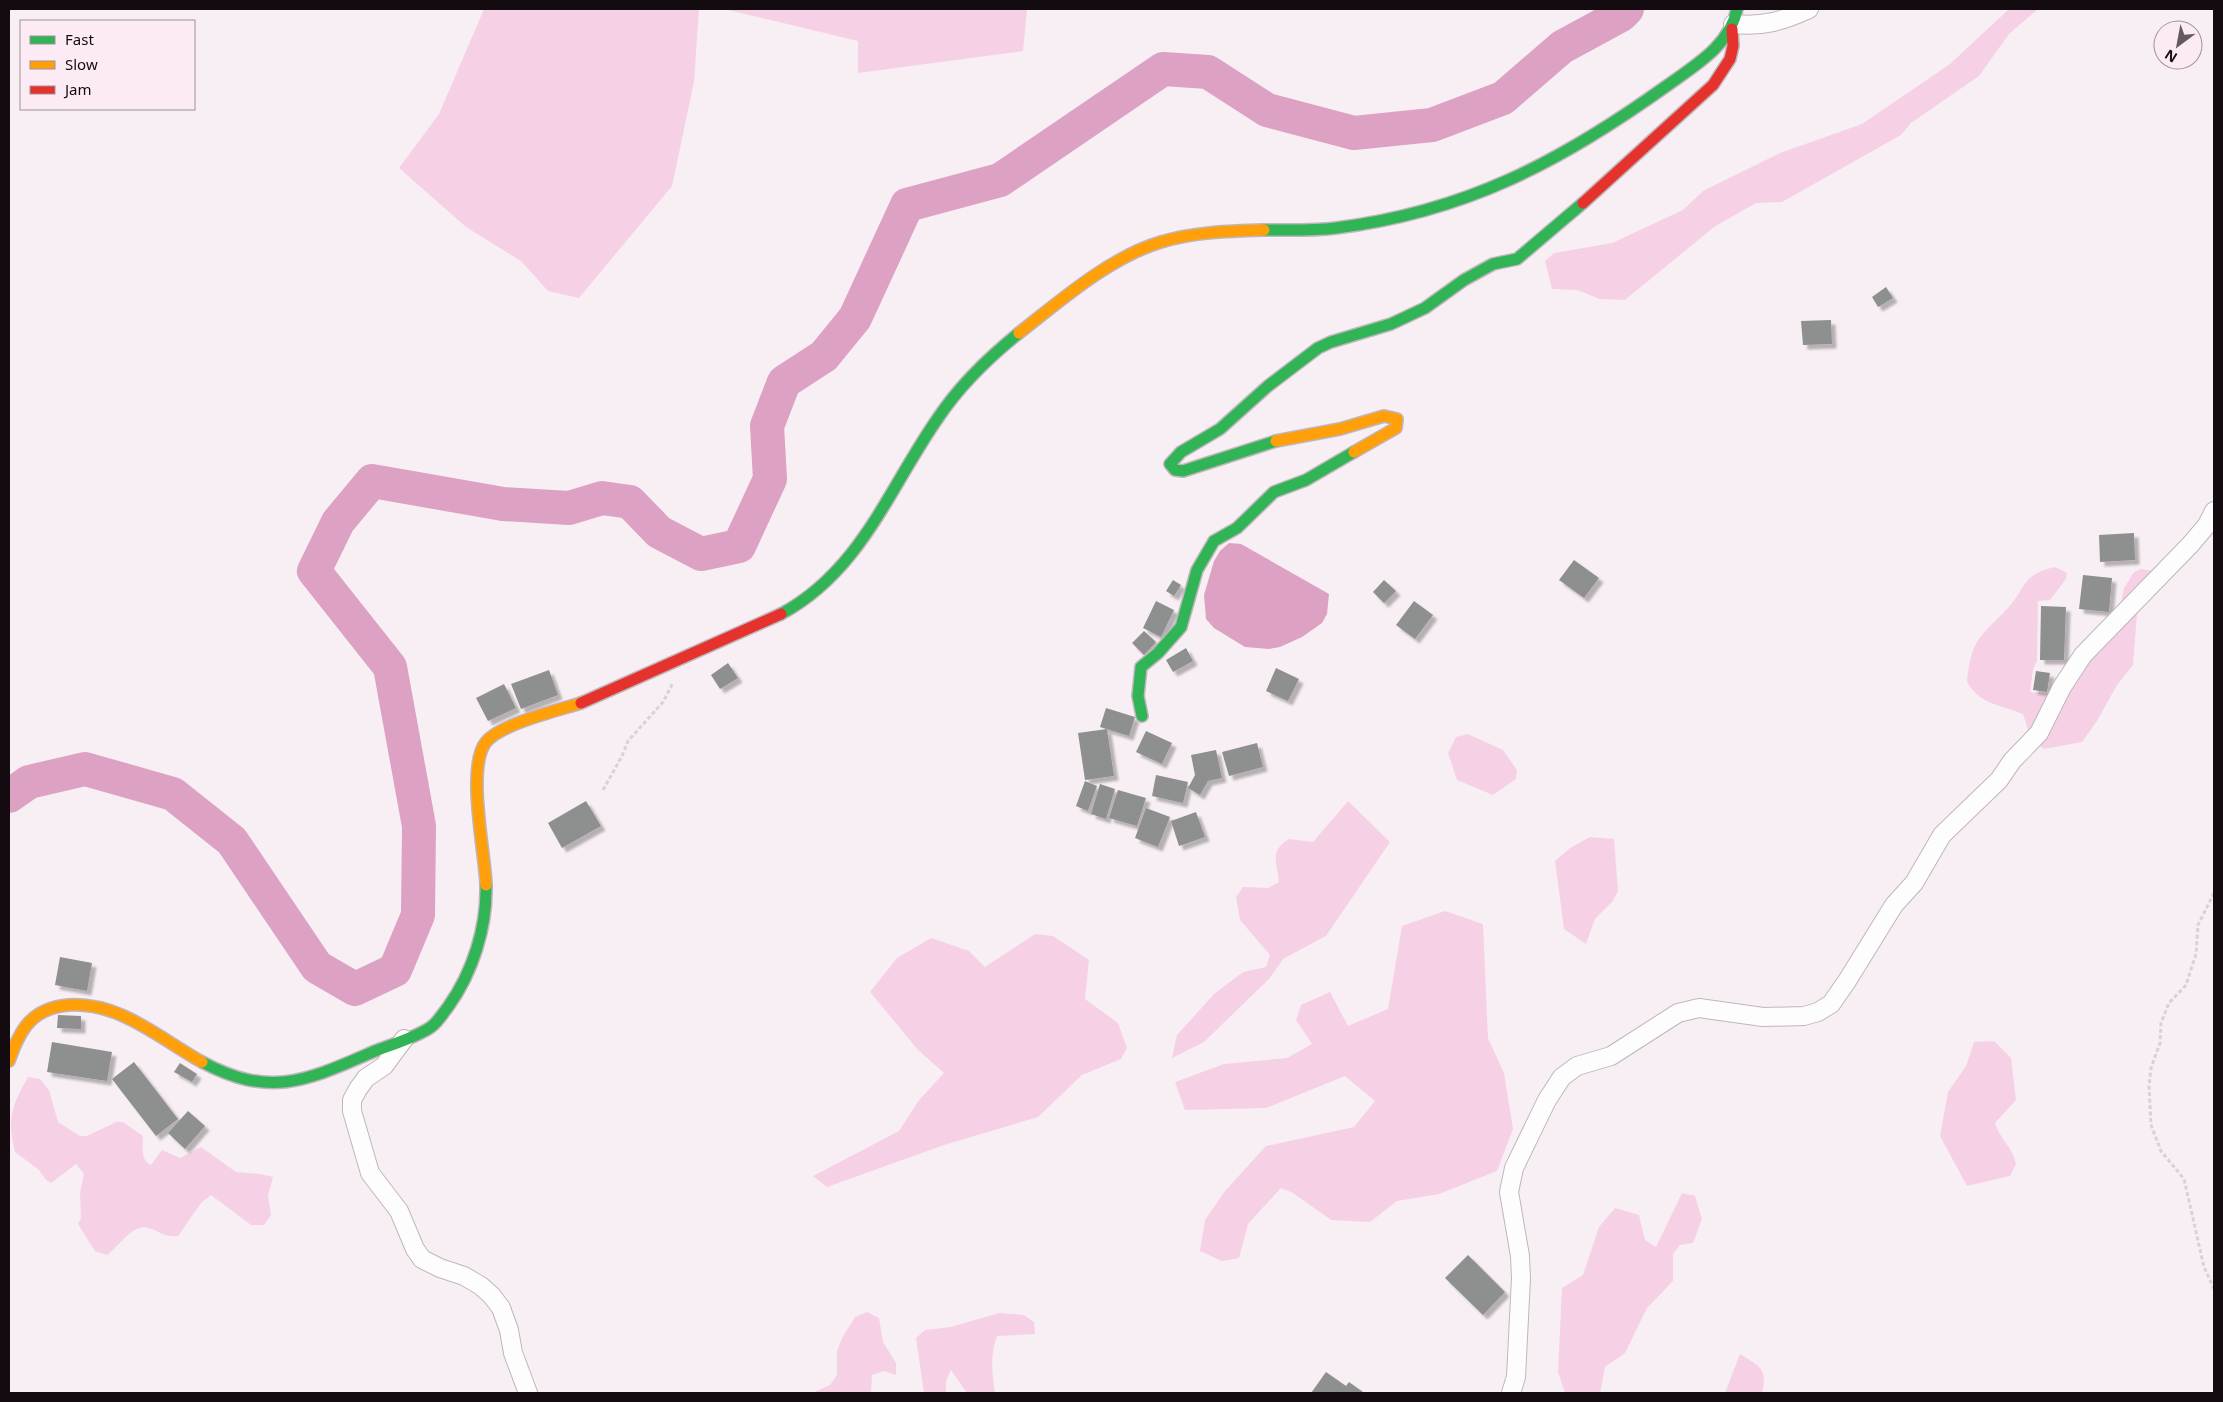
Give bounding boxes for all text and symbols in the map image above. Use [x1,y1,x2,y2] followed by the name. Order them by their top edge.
[20,20,195,110] legend
[2153,20,2203,70] north arrow
[65,29,94,49] text: Fast
[2161,45,2181,68] text: N
[65,54,98,74] text: Slow
[63,79,92,99] text: Jam

